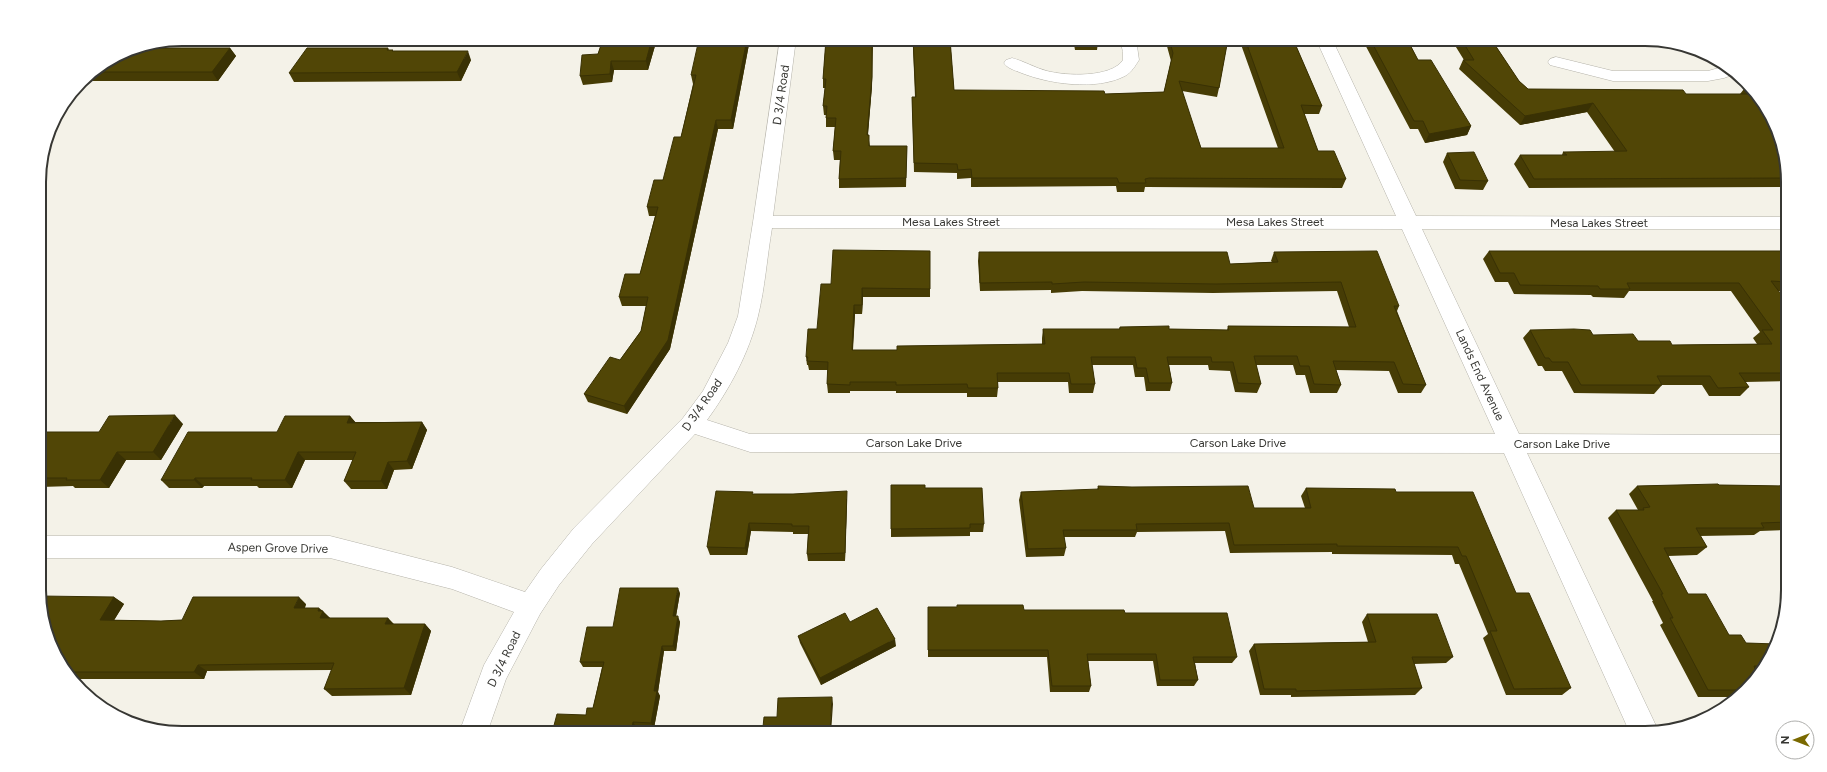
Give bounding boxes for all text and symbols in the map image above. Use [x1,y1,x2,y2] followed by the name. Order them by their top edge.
[770,64,792,126] street label: D 3/4 Road
[902,215,1001,229] street label: Mesa Lakes Street
[1226,215,1325,229] street label: Mesa Lakes Street
[1550,216,1649,230] street label: Mesa Lakes Street
[1453,327,1507,423] street label: Lands End Avenue
[679,376,725,434] street label: D 3/4 Road
[866,436,963,450] street label: Carson Lake Drive
[1190,436,1287,450] street label: Carson Lake Drive
[1514,437,1611,451] street label: Carson Lake Drive
[228,540,329,556] street label: Aspen Grove Drive
[484,629,524,689] street label: D 3/4 Road
[1775,720,1815,760] north arrow
[1779,736,1792,744] text: N

